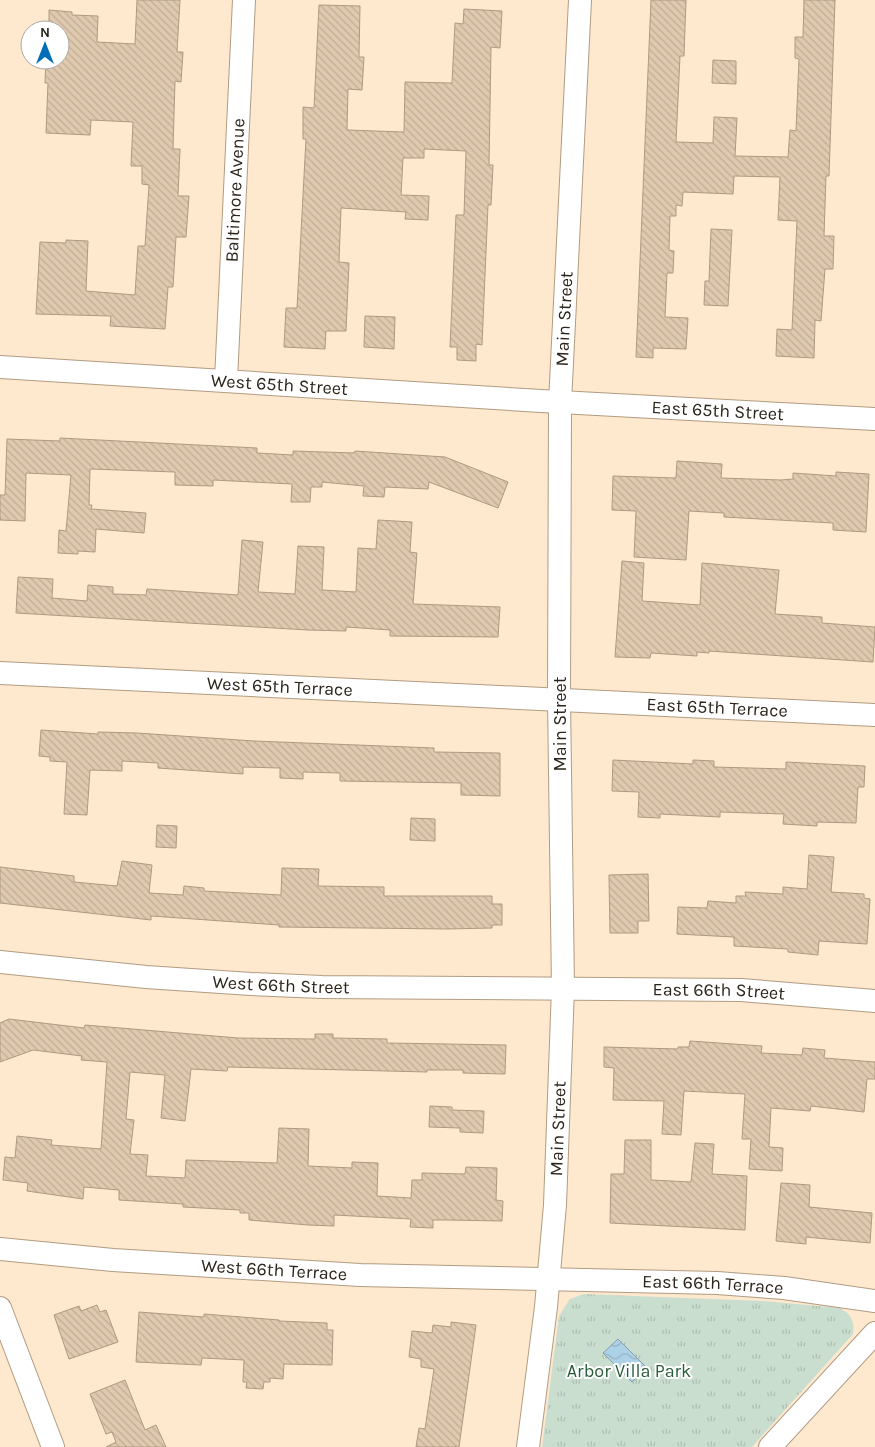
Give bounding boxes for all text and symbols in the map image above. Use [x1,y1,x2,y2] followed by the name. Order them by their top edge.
[20,20,70,70] north arrow
[40,24,50,41] text: N
[221,118,249,263] street label: Baltimore Avenue
[551,271,578,367] street label: Main Street
[210,369,349,400] street label: West 65th Street
[651,396,785,425] street label: East 65th Street
[206,672,353,701] street label: West 65th Terrace
[549,676,571,772] street label: Main Street
[646,693,788,722] street label: East 65th Terrace
[212,970,350,998] street label: West 66th Street
[653,978,786,1005] street label: East 66th Street
[545,1080,571,1177] street label: Main Street
[200,1254,348,1285] street label: West 66th Terrace
[642,1270,784,1299] street label: East 66th Terrace
[567,1360,691,1382] park label: Arbor Villa Park

